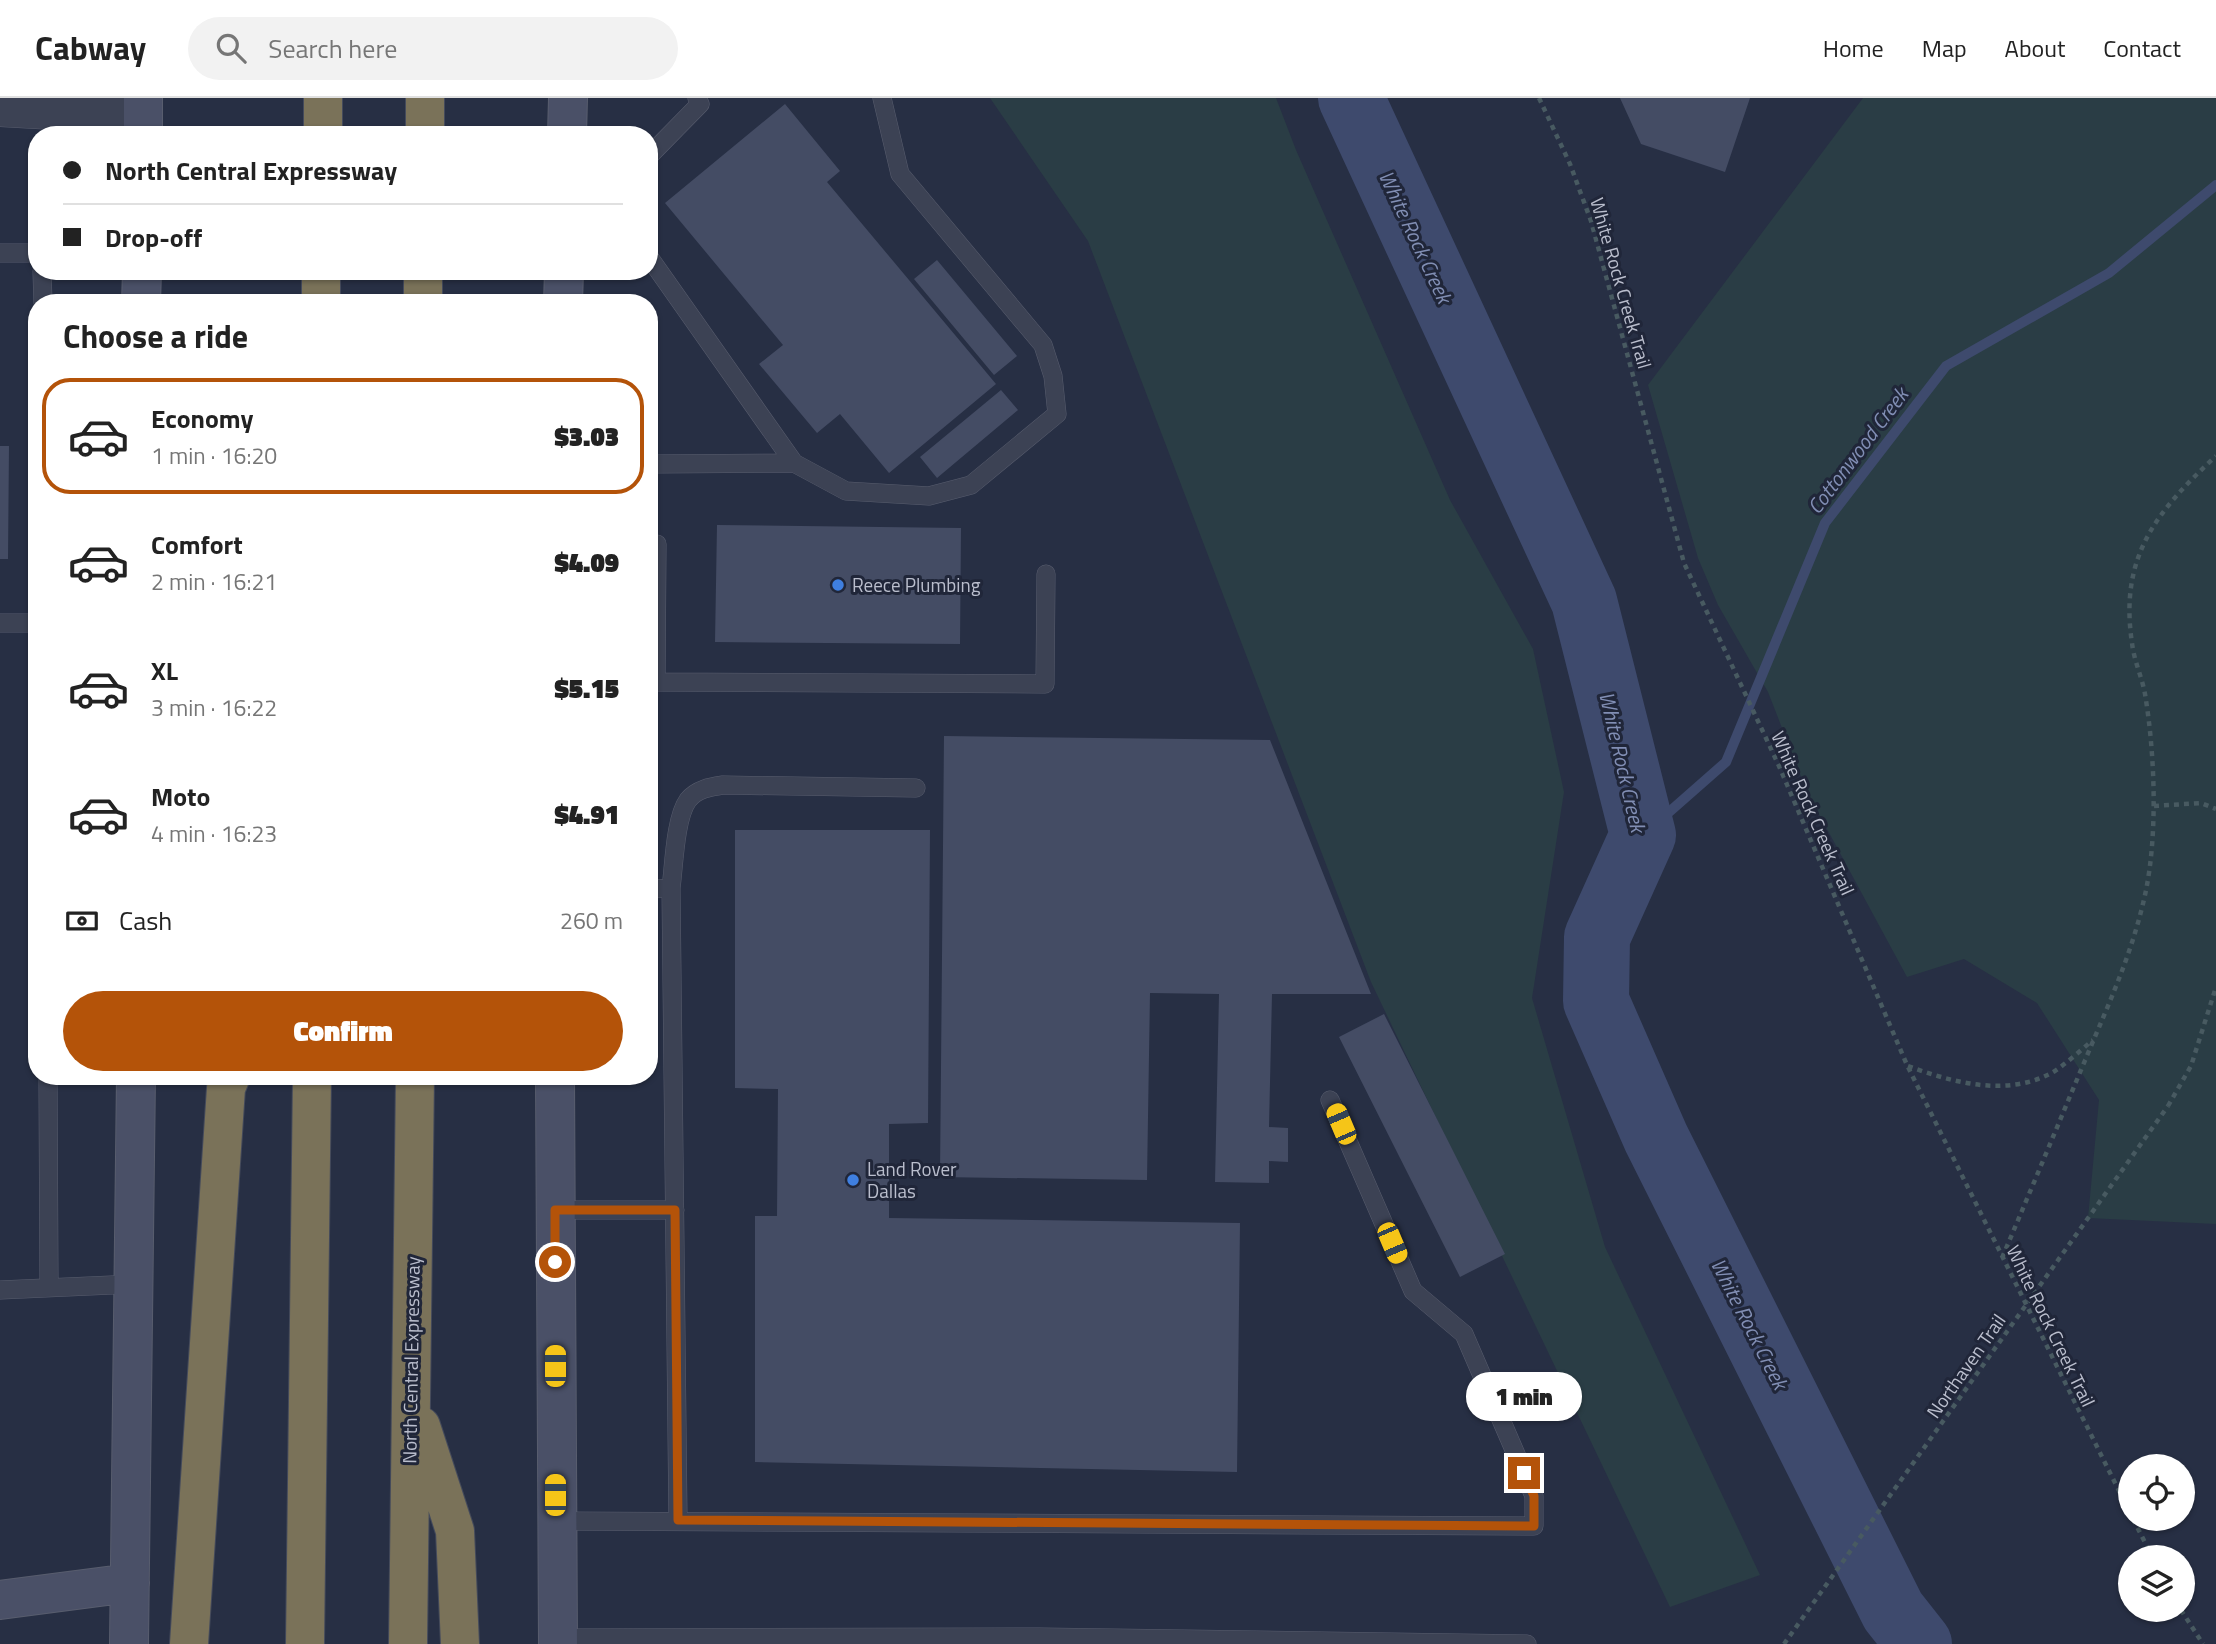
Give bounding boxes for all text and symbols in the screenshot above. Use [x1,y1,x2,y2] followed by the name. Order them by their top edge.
[188,17,678,80] search box
[35,23,146,73] text: Cabway
[212,29,250,67] icon: search
[268,29,397,68] text: Search here
[1823,30,1884,66] text: Home
[1922,30,1967,66] text: Map
[2005,30,2065,66] text: About
[2103,30,2181,66] text: Contact
[105,151,397,190] text: North Central Expressway
[1371,165,1462,311] water label: White Rock Creek
[1583,194,1660,372] street label: White Rock Creek Trail
[105,218,202,257] text: Drop-off
[63,312,248,360] text: Choose a ride
[1799,378,1917,520] water label: Cottonwood Creek
[151,399,253,438] text: Economy
[67,405,130,468] icon: car
[554,417,619,456] text: $3.03
[151,438,277,473] text: 1 min · 16:20
[151,525,243,564] text: Comfort
[67,531,130,594] icon: car
[554,543,619,582] text: $4.09
[151,564,277,599] text: 2 min · 16:21
[852,570,981,599] place label: Reece Plumbing
[830,577,846,593] marker: Reece Plumbing
[151,651,178,690] text: XL
[67,657,130,720] icon: car
[554,669,619,708] text: $5.15
[1591,688,1655,838] water label: White Rock Creek
[151,690,277,725] text: 3 min · 16:22
[1764,726,1863,899] street label: White Rock Creek Trail
[151,777,210,816] text: Moto
[67,783,130,846] icon: car
[554,795,619,834] text: $4.91
[151,816,277,851] text: 4 min · 16:23
[119,901,172,940] text: Cash
[63,902,101,940] icon: cash
[560,903,623,938] text: 260 m
[63,991,623,1071] button: Confirm
[1324,1101,1359,1147] car
[867,1154,957,1205] place label: Land Rover Dallas
[845,1172,861,1188] marker: Land Rover Dallas
[1375,1220,1410,1266] car
[2000,1240,2103,1412] street label: White Rock Creek Trail
[539,1246,571,1278] route start
[1703,1252,1798,1397] water label: White Rock Creek
[394,1256,427,1464] street label: North Central Expressway
[1919,1308,2012,1424] street label: Northaven Trail
[545,1345,566,1387] car
[1466,1372,1582,1420] callout: 1 min
[1495,1379,1553,1414] text: 1 min
[2118,1454,2195,1622] map controls
[2118,1454,2195,1531] button: locate
[1508,1457,1540,1489] route end
[545,1474,566,1516] car
[2118,1545,2195,1622] button: layers

